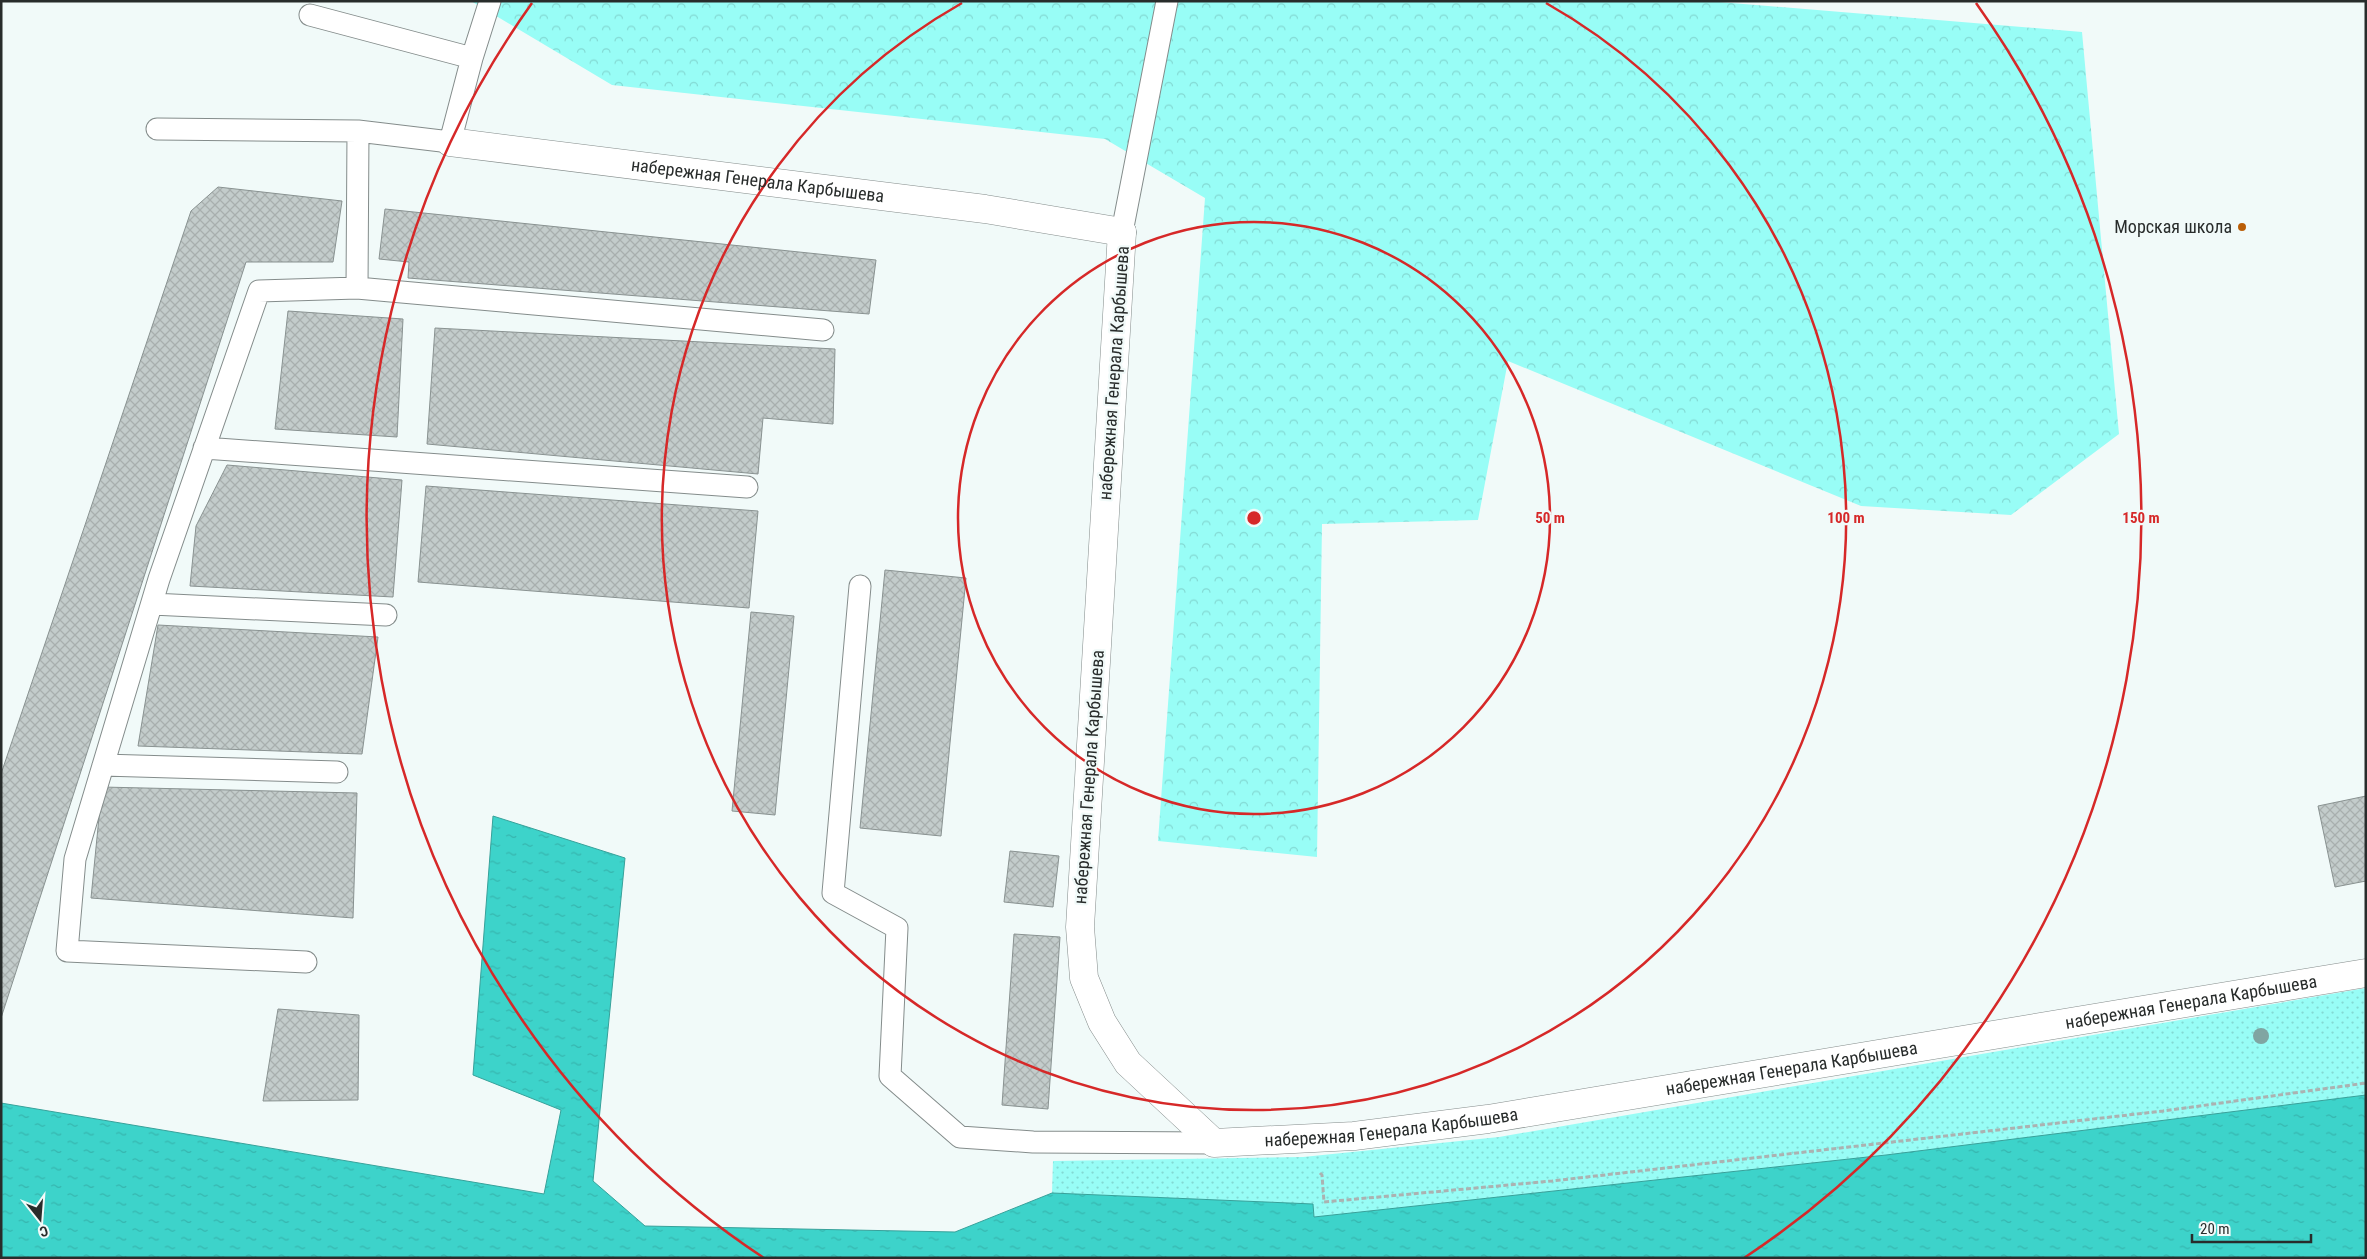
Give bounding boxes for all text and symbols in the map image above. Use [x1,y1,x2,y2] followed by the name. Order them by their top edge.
[630,154,885,206] street label: набережная Генерала Карбышева
[2114,216,2232,237] place label: Морская школа
[2236,221,2248,233] marker: Морская школа
[1094,245,1133,501] street label: набережная Генерала Карбышева
[1245,509,1263,527] centre of rings
[1535,509,1565,527] text: 50 m
[1827,509,1865,527] text: 100 m
[2122,509,2160,527] text: 150 m
[1069,649,1108,905] street label: набережная Генерала Карбышева
[2064,970,2319,1033] street label: набережная Генерала Карбышева
[1664,1037,1919,1099] street label: набережная Генерала Карбышева
[1264,1103,1519,1150] street label: набережная Генерала Карбышева
[15,1194,65,1244] north arrow
[2192,1212,2311,1244] scale bar
[2200,1220,2230,1238] text: 20 m
[38,1223,50,1240] text: С

